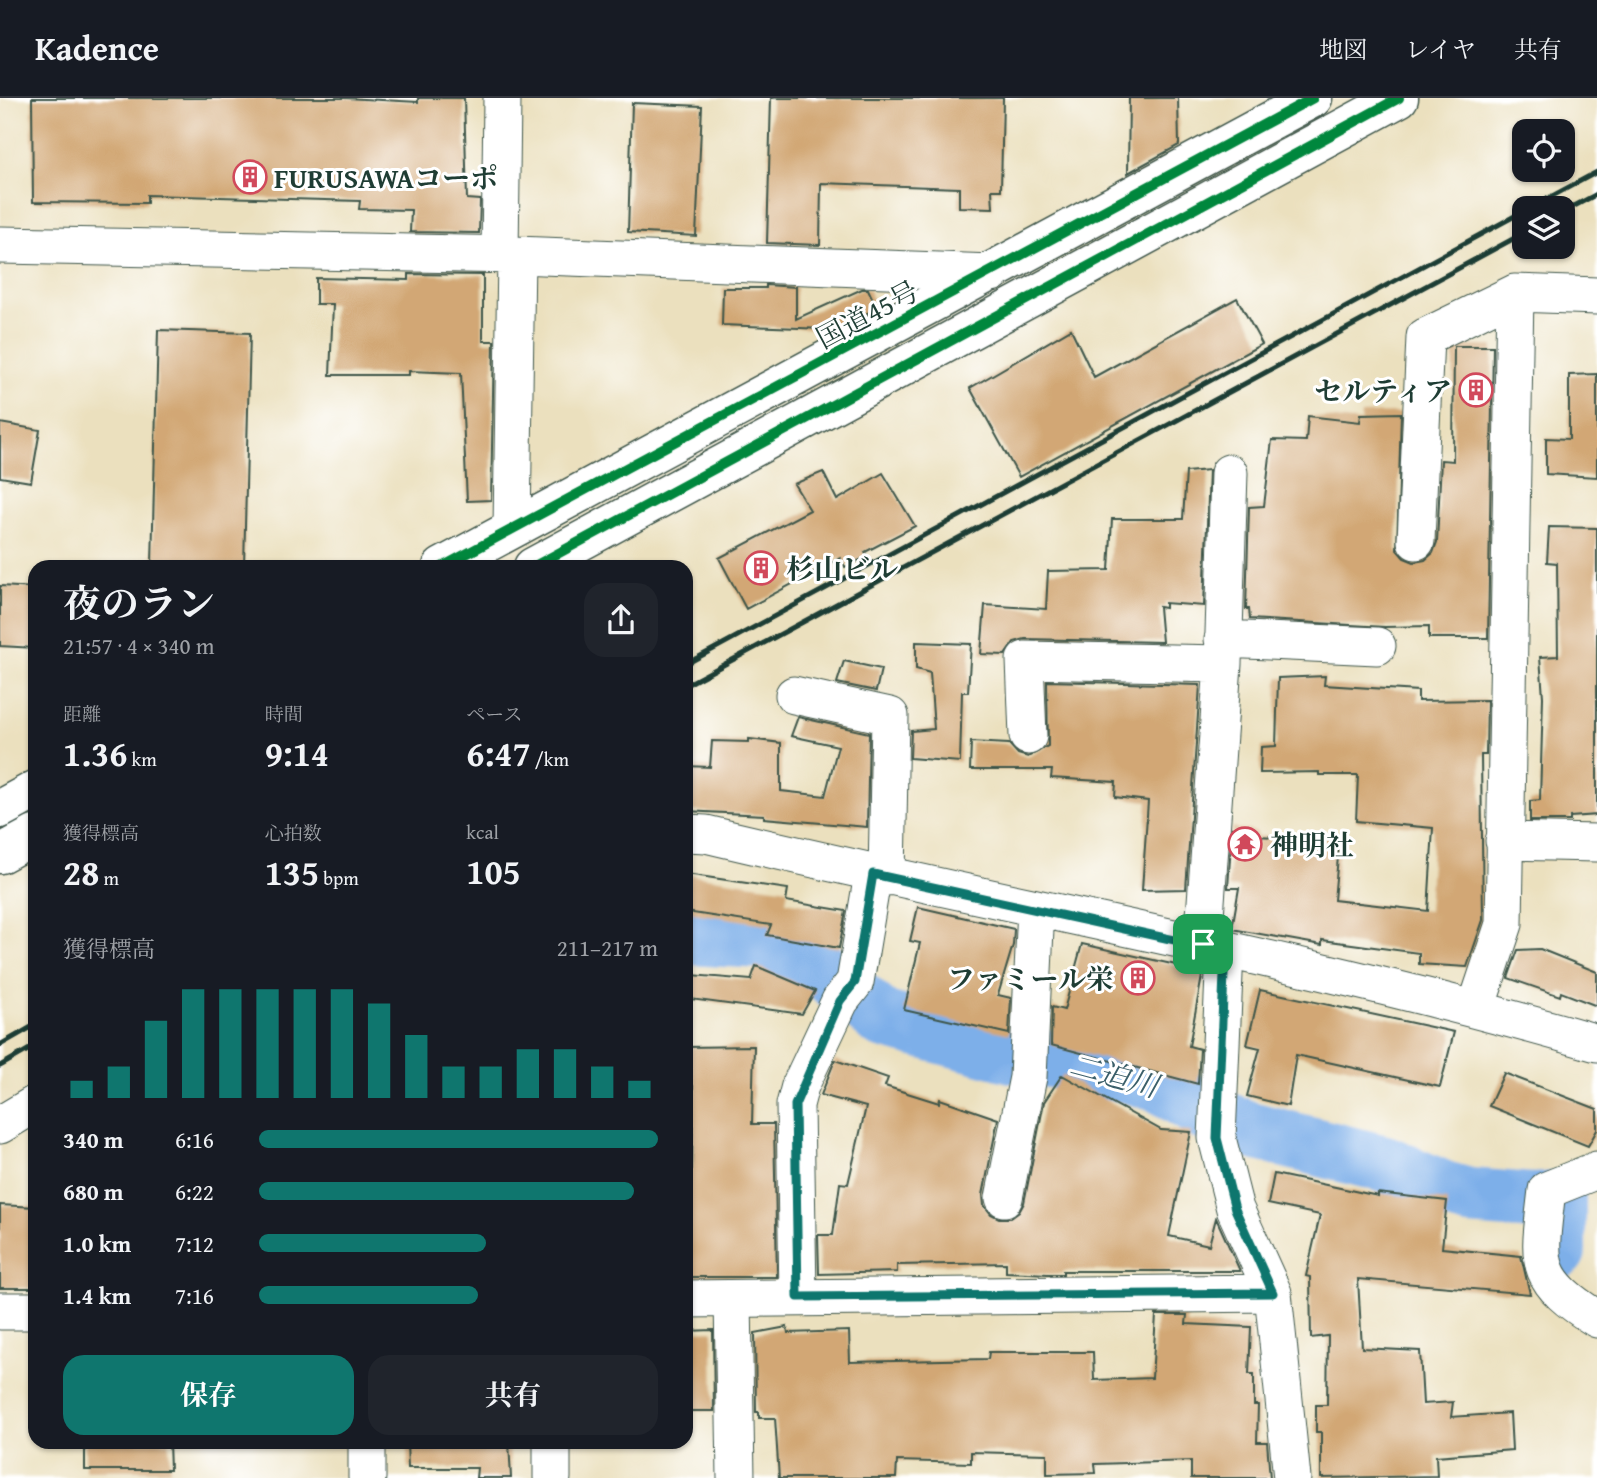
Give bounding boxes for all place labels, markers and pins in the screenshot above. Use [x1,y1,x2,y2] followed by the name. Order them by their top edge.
[274,157,498,198] place label: FURUSAWAコーポ
[231,158,269,196] building icon: FURUSAWAコーポ
[1314,370,1452,411] place label: セルティア
[1457,371,1495,409] building icon: セルティア
[786,548,898,589] place label: 杉山ビル
[742,549,780,587] building icon: 杉山ビル
[1270,824,1354,865] place label: 神明社
[1226,825,1264,863] temple icon: 神明社
[1173,914,1233,974] pin
[947,958,1114,999] place label: ファミール栄
[1119,959,1157,997] building icon: ファミール栄

